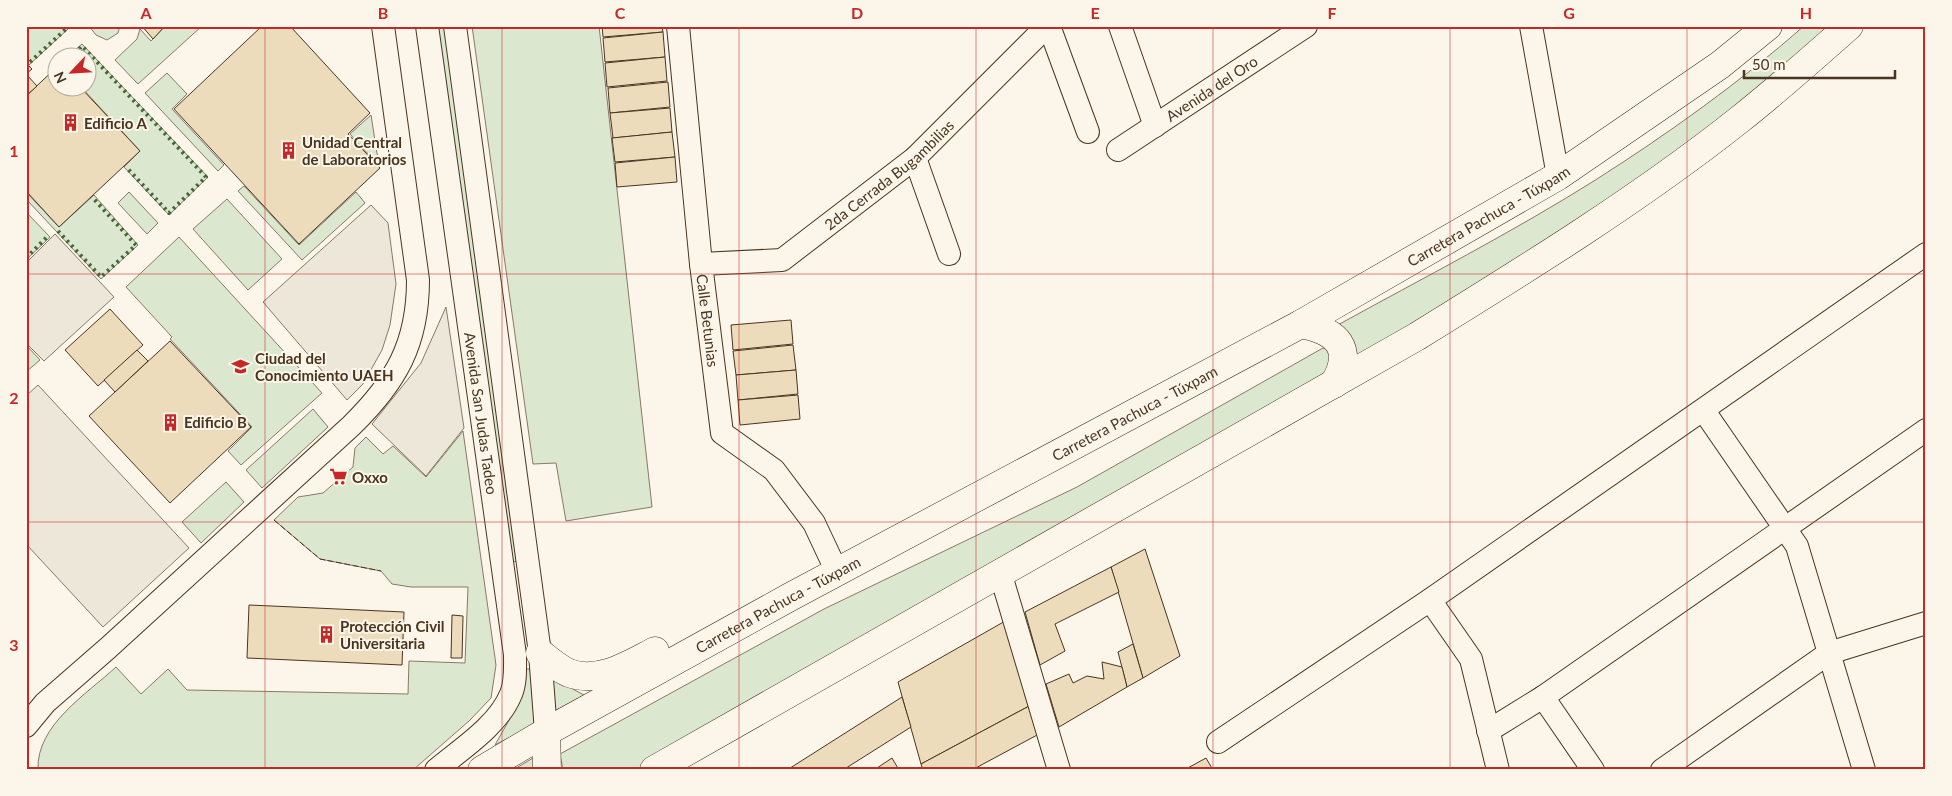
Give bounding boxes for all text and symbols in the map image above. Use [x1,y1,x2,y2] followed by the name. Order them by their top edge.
[139,3,152,22] text: A
[378,3,388,22] text: B
[615,3,626,22] text: C
[851,3,863,22] text: D
[1090,3,1100,22] text: E
[1327,3,1337,22] text: F
[1563,3,1575,22] text: G
[1800,3,1812,22] text: H
[48,48,98,98] north arrow
[1744,48,1896,80] scale bar
[1162,52,1261,125] street label: Avenida del Oro
[1752,55,1786,73] text: 50 m
[50,69,70,86] text: N
[60,113,80,133] building icon: Edificio A
[84,114,147,132] place label: Edificio A
[821,116,957,233] street label: 2da Cerrada Bugambilias
[302,133,407,168] place label: Unidad Central de Laboratorios
[9,141,19,160] text: 1
[278,141,298,161] building icon: Unidad Central de Laboratorios
[1404,162,1573,270] street label: Carretera Pachuca - Túxpam
[693,273,723,368] street label: Calle Betunias
[461,331,501,496] street label: Avenida San Judas Tadeo
[255,349,394,384] place label: Ciudad del Conocimiento UAEH
[231,357,251,377] school or university icon: Ciudad del Conocimiento UAEH
[1049,361,1220,464] street label: Carretera Pachuca - Túxpam
[9,388,19,407] text: 2
[160,412,180,432] building icon: Edificio B
[184,413,247,431] place label: Edificio B
[328,467,348,487] supermarket icon: Oxxo
[352,468,388,486] place label: Oxxo
[692,552,863,657] street label: Carretera Pachuca - Túxpam
[340,617,445,652] place label: Protección Civil Universitaria
[316,625,336,645] building icon: Protección Civil Universitaria
[9,635,19,654] text: 3

